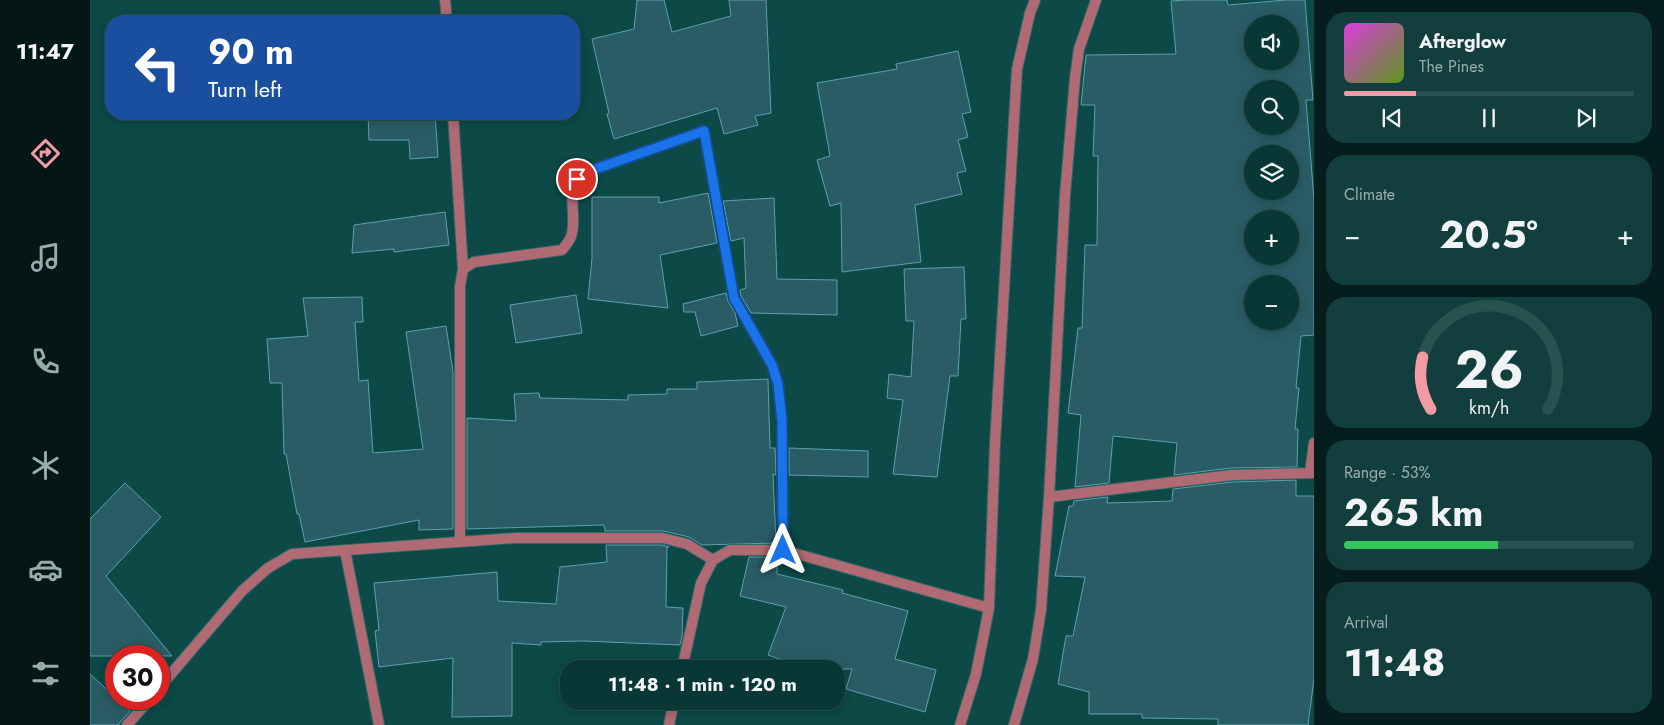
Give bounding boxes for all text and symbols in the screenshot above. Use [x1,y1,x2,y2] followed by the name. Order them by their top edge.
[1244,15,1299,330] map controls
[1244,15,1299,70] button: sound
[208,27,294,77] text: 90 m
[1419,28,1506,55] text: Afterglow
[16,35,74,67] text: 11:47
[125,35,190,100] icon: left
[1419,55,1484,78] text: The Pines
[208,73,282,105] text: Turn left
[1244,80,1299,135] button: search
[1378,104,1406,132] icon: previous
[1475,104,1503,132] icon: pause
[1572,104,1600,132] icon: next
[28,136,63,171] icon: directions
[1244,145,1299,200] button: layers
[556,158,598,200] pin
[563,165,591,193] icon: arrive
[1344,183,1395,206] text: Climate
[1440,207,1538,262] text: 20.5°
[1244,210,1299,265] button: +
[1344,215,1361,256] text: −
[1617,215,1634,256] text: +
[28,240,63,275] icon: music
[1244,275,1299,330] button: −
[1455,332,1523,408] text: 26
[28,344,63,379] icon: phone
[1469,395,1509,421] text: km/h
[28,448,63,483] icon: climate
[1344,461,1431,484] text: Range · 53%
[1344,485,1483,540] text: 265 km
[756,523,808,575] position arrow
[28,552,63,587] icon: car
[1344,611,1388,634] text: Arrival
[1344,635,1445,690] text: 11:48
[105,645,170,710] speed limit sign: 30
[28,656,63,691] icon: filters
[608,671,797,698] text: 11:48 · 1 min · 120 m

